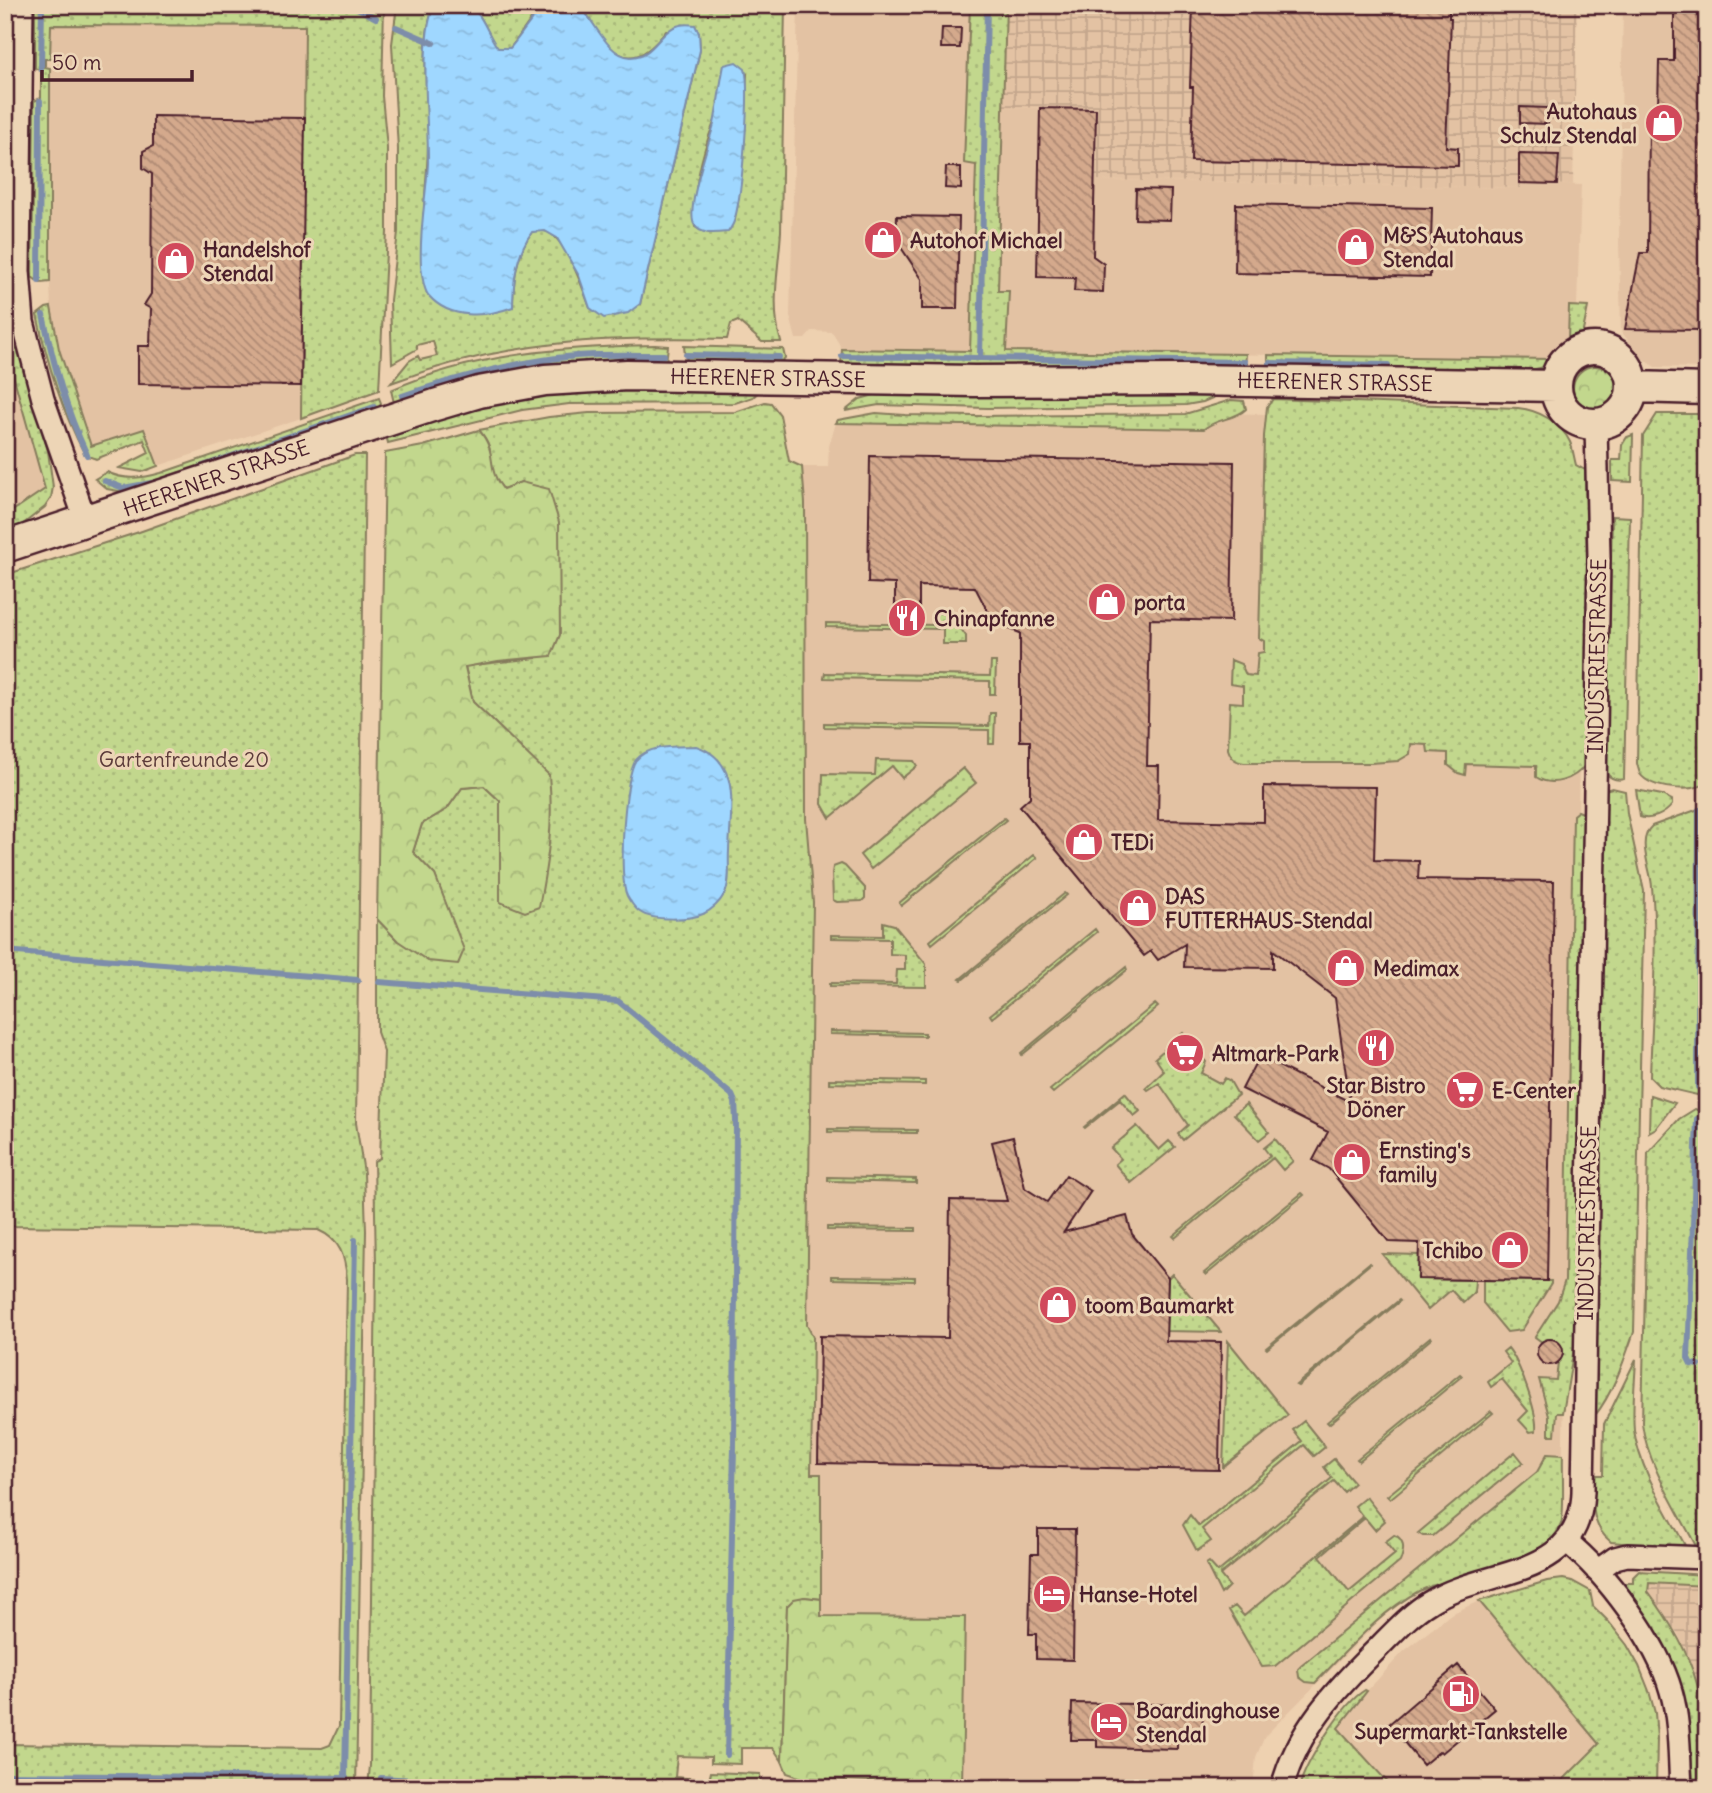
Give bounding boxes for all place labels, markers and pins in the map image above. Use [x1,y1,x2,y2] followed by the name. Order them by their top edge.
[1500,98,1637,149] place label: Autohaus Schulz Stendal
[1643,102,1685,144] shop icon: Autohaus Schulz Stendal
[862,219,904,261] shop icon: Autohof Michael
[1383,222,1524,273] place label: M&S Autohaus Stendal
[1335,226,1377,268] shop icon: M&S Autohaus Stendal
[910,227,1063,254] place label: Autohof Michael
[203,236,312,287] place label: Handelshof Stendal
[155,240,197,282] shop icon: Handelshof Stendal
[1086,581,1128,623] shop icon: porta
[1134,589,1185,616] place label: porta
[886,597,928,639] restaurant icon: Chinapfanne
[934,605,1055,632] place label: Chinapfanne
[1063,821,1105,863] shop icon: TEDi
[1111,829,1154,856] place label: TEDi
[1165,883,1373,934] place label: DAS FUTTERHAUS-Stendal
[1117,887,1159,929] shop icon: DAS FUTTERHAUS-Stendal
[1325,947,1367,989] shop icon: Medimax
[1373,955,1460,982] place label: Medimax
[1355,1027,1397,1069] restaurant icon: Star Bistro Döner
[1164,1032,1206,1074] supermarket icon: Altmark-Park
[1212,1040,1339,1067] place label: Altmark-Park
[1444,1069,1486,1111] supermarket icon: E-Center
[1326,1072,1426,1123] place label: Star Bistro Döner
[1492,1077,1576,1104] place label: E-Center
[1379,1137,1471,1188] place label: Ernsting's family
[1331,1141,1373,1183] shop icon: Ernsting's family
[1489,1229,1531,1271] shop icon: Tchibo
[1422,1237,1483,1264] place label: Tchibo
[1037,1284,1079,1326] shop icon: toom Baumarkt
[1085,1292,1235,1319] place label: toom Baumarkt
[1031,1573,1073,1615] hotel icon: Hanse-Hotel
[1079,1581,1198,1608] place label: Hanse-Hotel
[1440,1673,1482,1715] fuel station icon: Supermarkt-Tankstelle
[1136,1697,1280,1748] place label: Boardinghouse Stendal
[1088,1701,1130,1743] hotel icon: Boardinghouse Stendal
[1355,1718,1567,1745] place label: Supermarkt-Tankstelle

